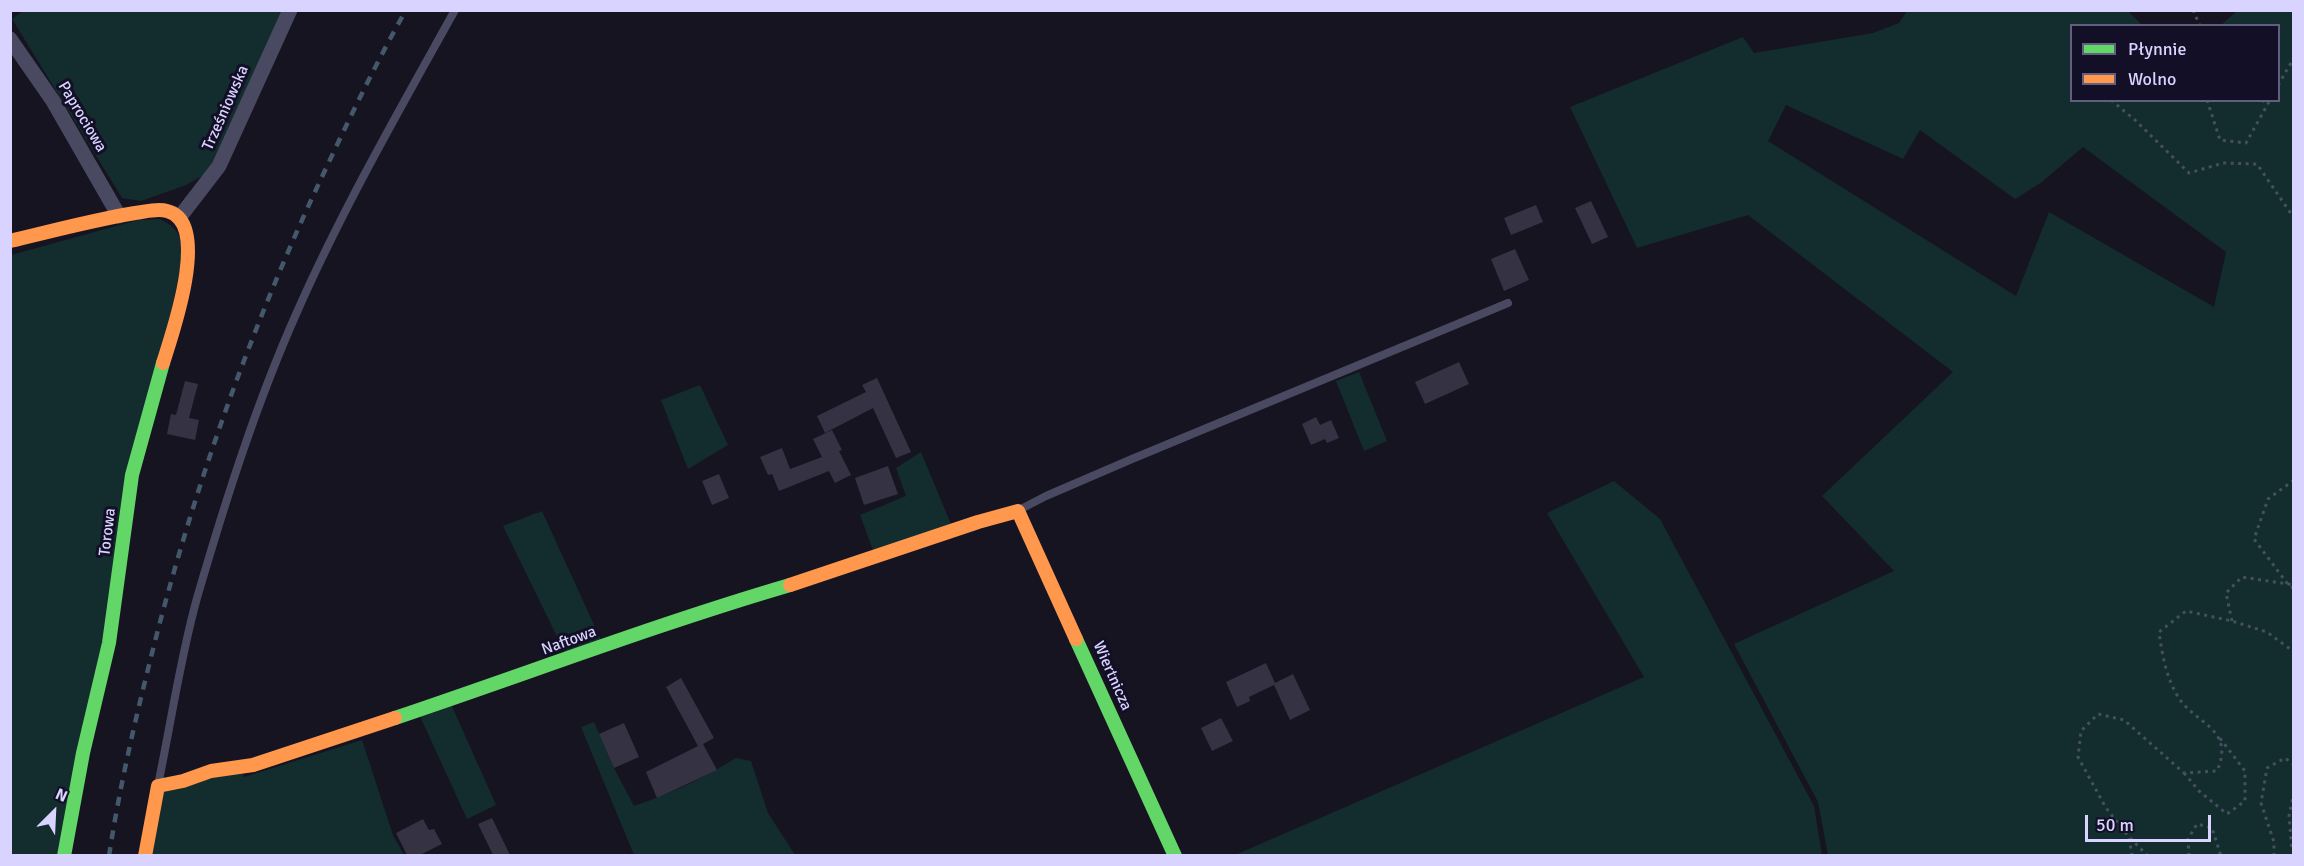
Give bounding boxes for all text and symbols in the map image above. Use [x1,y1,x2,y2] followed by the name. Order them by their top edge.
[2070,24,2280,102] legend
[2128,38,2186,60] text: Płynnie
[199,63,253,153] street label: Trześniowska
[2128,68,2176,90] text: Wolno
[53,78,111,156] street label: Paprociowa
[96,507,120,557] street label: Torowa
[539,622,599,660] street label: Naftowa
[1088,638,1136,714] street label: Wiertnicza
[24,782,84,842] north arrow
[52,784,70,807] text: N
[2088,803,2214,841] scale bar
[2096,814,2134,836] text: 50 m

